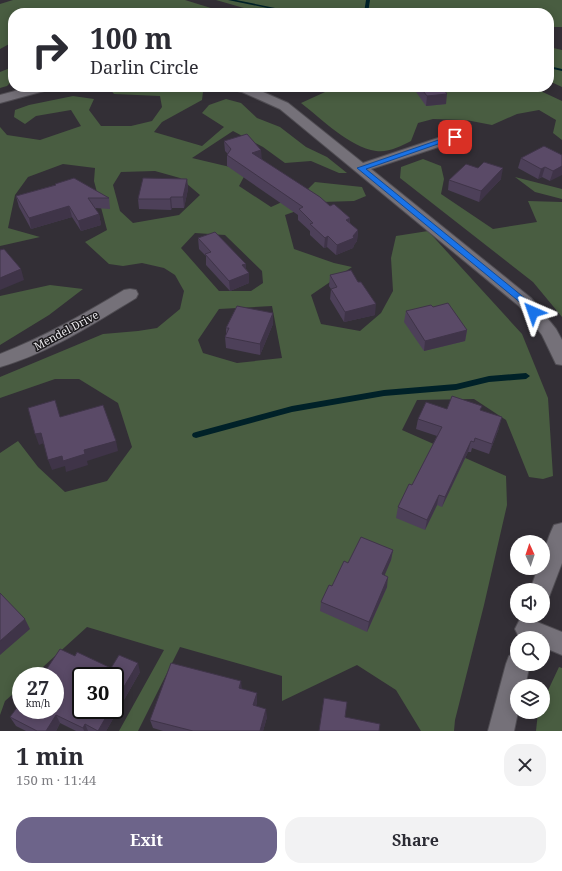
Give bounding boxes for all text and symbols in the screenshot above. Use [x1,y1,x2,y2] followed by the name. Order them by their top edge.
[90,19,172,57] text: 100 m
[24,24,76,76] icon: right
[90,55,199,79] text: Darlin Circle
[438,120,472,154] pin
[444,126,466,148] icon: arrive
[512,291,554,333] position arrow
[31,307,101,353] street label: Mendel Drive
[510,535,550,575] north arrow
[510,535,550,719] map controls
[510,583,550,623] button: sound
[510,631,550,671] button: search
[72,667,124,719] speed limit sign: 30
[27,674,49,701] text: 27
[510,679,550,719] button: layers
[26,696,50,710] text: km/h
[16,739,84,772] text: 1 min
[504,744,546,786] button: close
[16,771,96,789] text: 150 m · 11:44
[16,817,277,863] button: Exit
[285,817,546,863] button: Share

